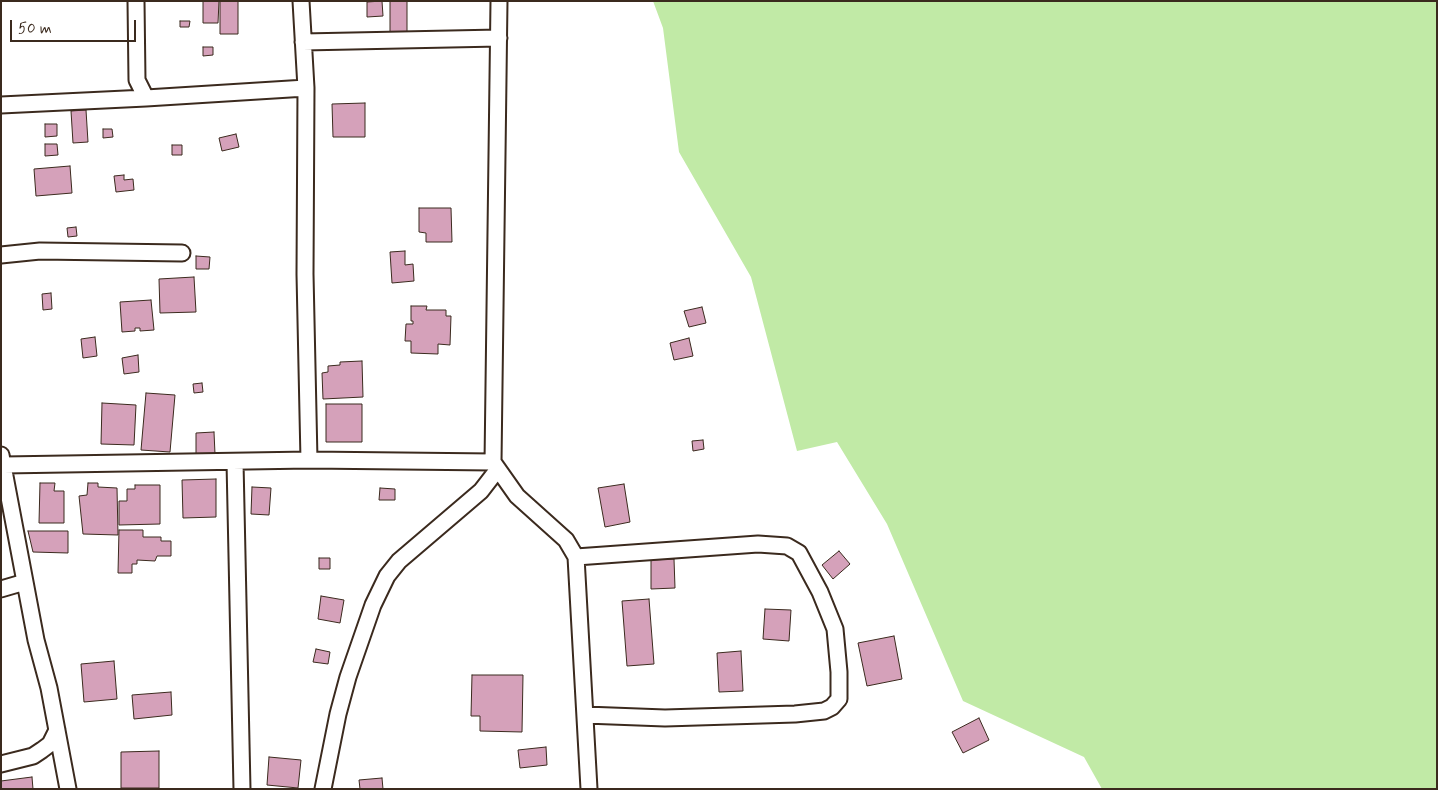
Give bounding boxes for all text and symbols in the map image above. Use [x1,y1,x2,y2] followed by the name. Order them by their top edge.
[12,10,139,42] scale bar
[18,19,52,39] text: 50 m

